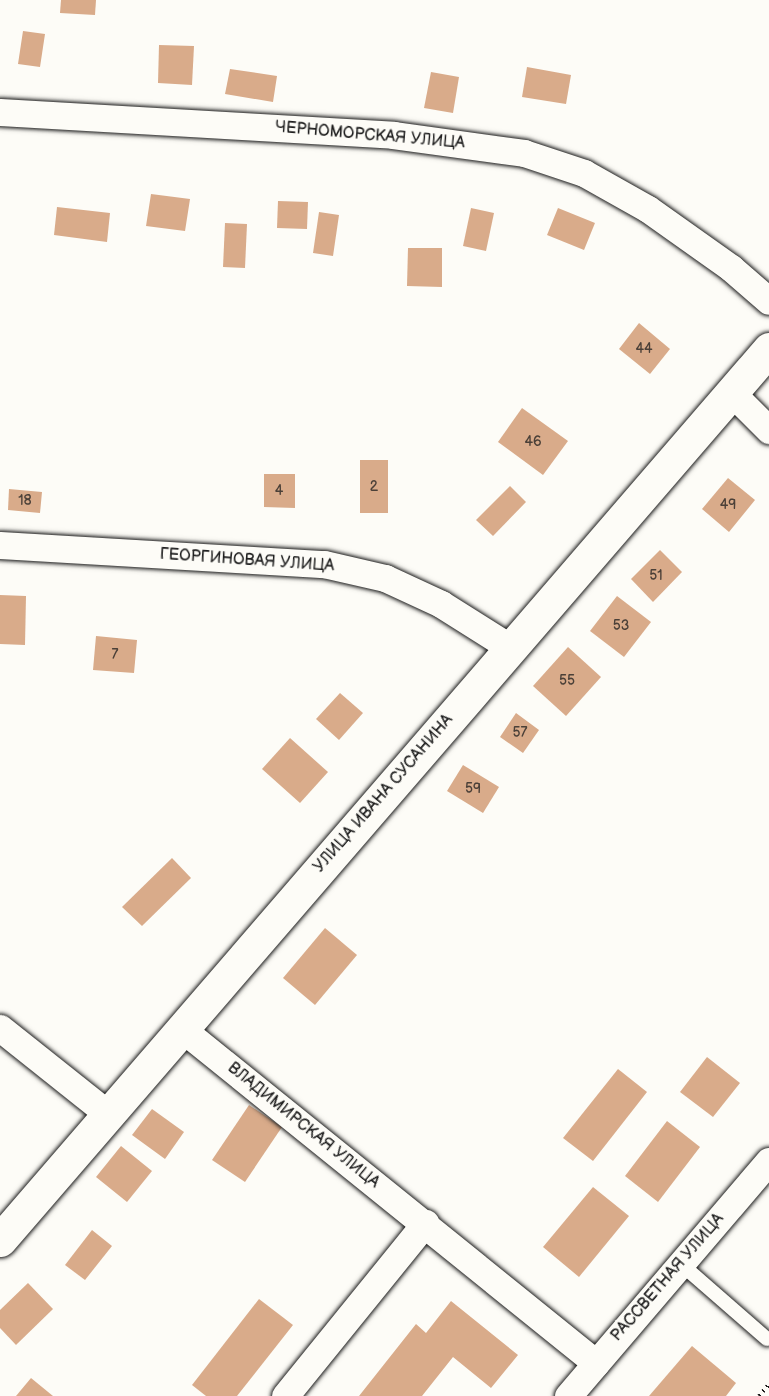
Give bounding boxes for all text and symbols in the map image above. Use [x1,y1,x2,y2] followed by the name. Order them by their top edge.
[274,118,466,154] street label: ЧЕРНОМОРСКАЯ УЛИЦА
[635,341,653,357] house number: 44
[524,434,542,450] house number: 46
[370,479,378,495] house number: 2
[275,483,283,499] house number: 4
[18,493,32,509] house number: 18
[720,497,736,513] house number: 49
[159,545,335,577] street label: ГЕОРГИНОВАЯ УЛИЦА
[649,568,663,584] house number: 51
[613,618,629,634] house number: 53
[112,647,118,663] house number: 7
[559,673,575,689] house number: 55
[310,711,458,877] street label: УЛИЦА ИВАНА СУСАНИНА
[513,725,527,741] house number: 57
[465,781,481,797] house number: 59
[223,1059,383,1193] street label: ВЛАДИМИРСКАЯ УЛИЦА
[607,1210,729,1346] street label: РАССВЕТНАЯ УЛИЦА

